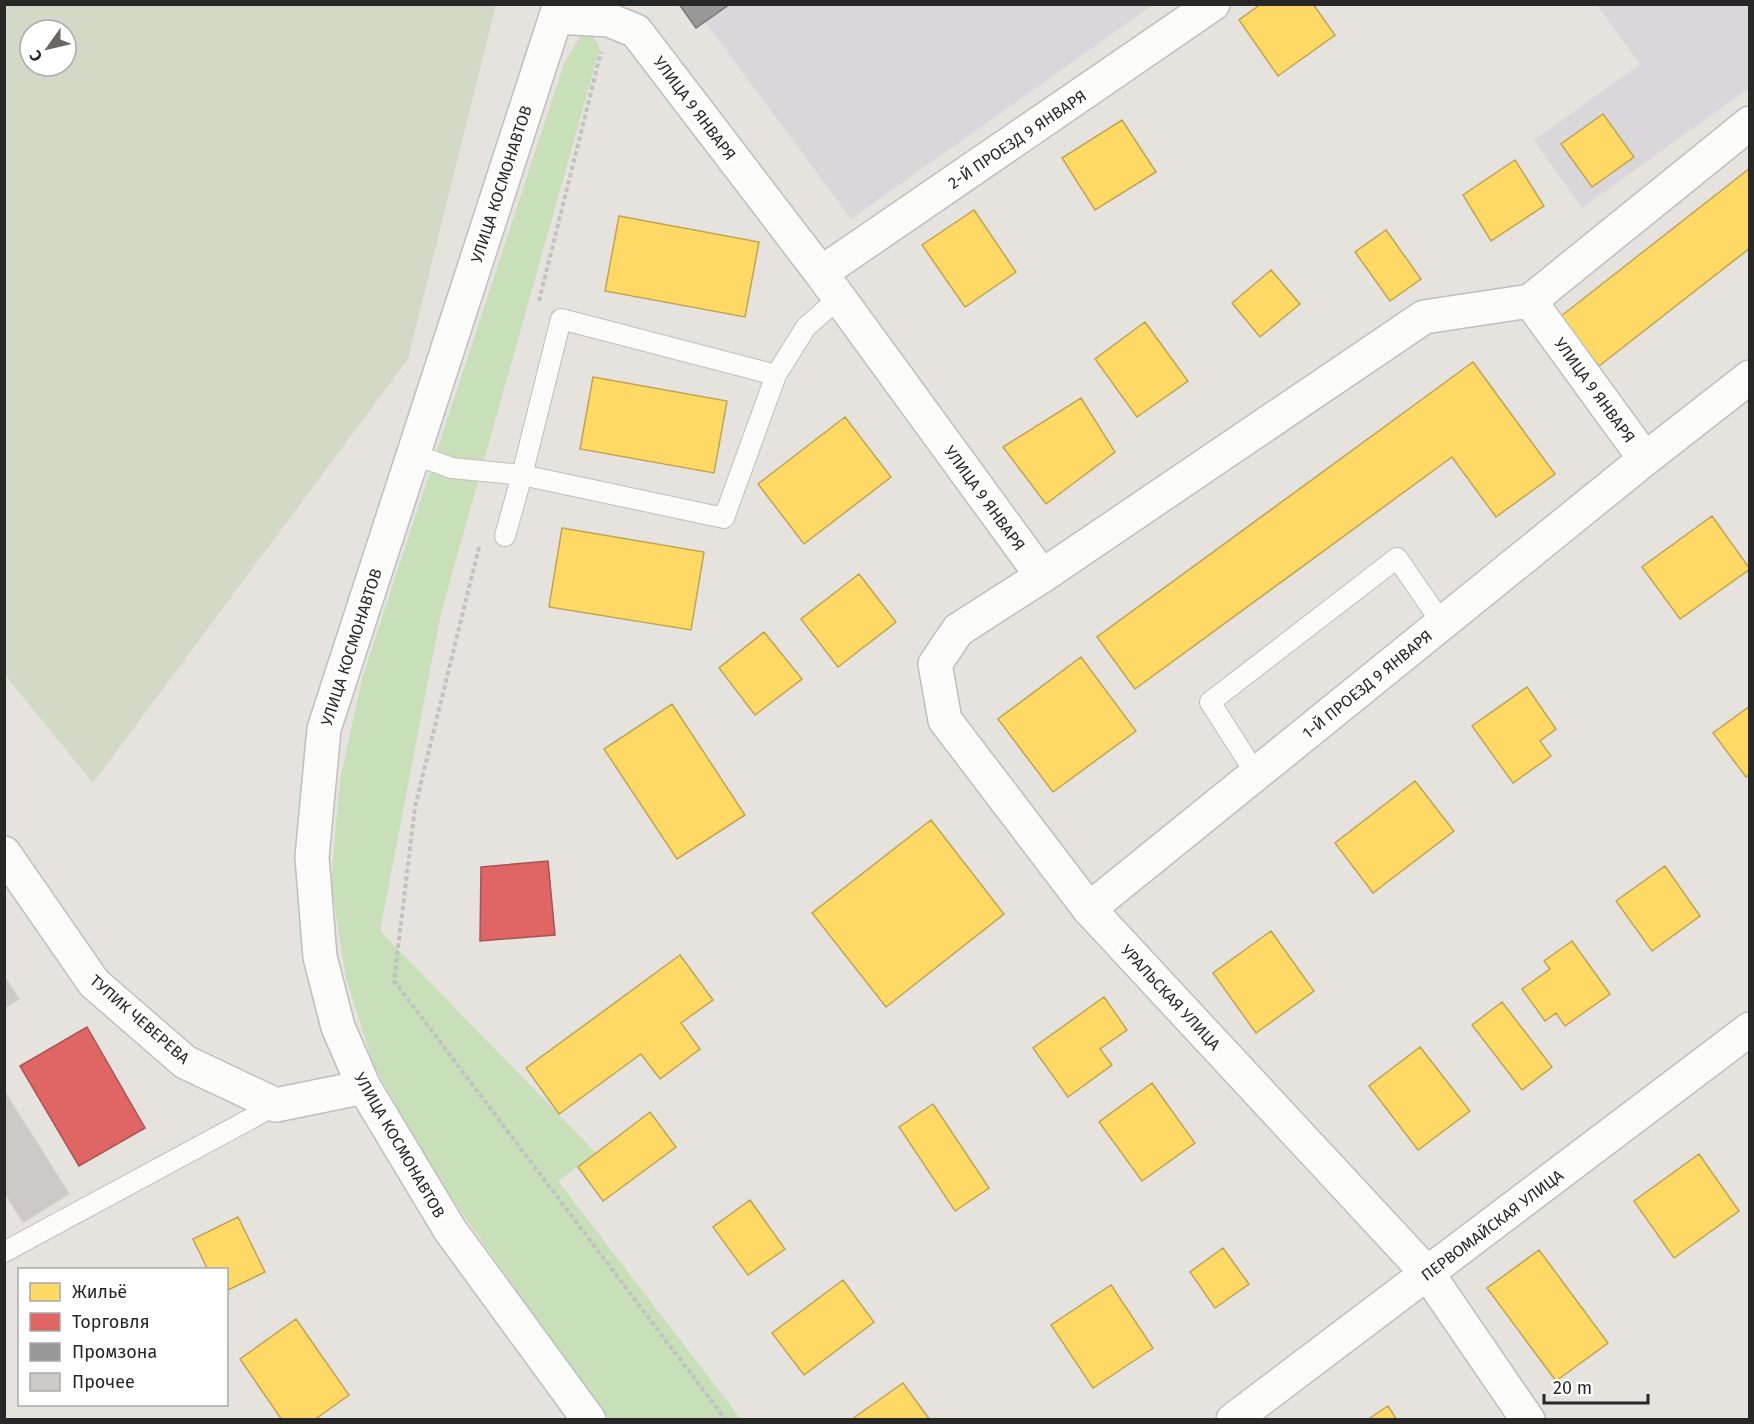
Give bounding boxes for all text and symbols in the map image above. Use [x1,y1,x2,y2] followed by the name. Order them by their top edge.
[18,18,78,78] north arrow
[25,46,46,65] text: С
[649,53,740,164] street label: УЛИЦА 9 ЯНВАРЯ
[945,86,1090,193] street label: 2-Й ПРОЕЗД 9 ЯНВАРЯ
[467,103,536,265] street label: УЛИЦА КОСМОНАВТОВ
[1550,334,1639,446] street label: УЛИЦА 9 ЯНВАРЯ
[940,442,1029,554] street label: УЛИЦА 9 ЯНВАРЯ
[317,566,386,728] street label: УЛИЦА КОСМОНАВТОВ
[1299,626,1436,743] street label: 1-Й ПРОЕЗД 9 ЯНВАРЯ
[1117,941,1225,1054] street label: УРАЛЬСКАЯ УЛИЦА
[86,971,194,1068] street label: ТУПИК ЧЕВЕРЕВА
[350,1069,449,1221] street label: УЛИЦА КОСМОНАВТОВ
[1418,1165,1568,1285] street label: ПЕРВОМАЙСКАЯ УЛИЦА
[18,1268,228,1406] legend
[72,1281,127,1303] text: Жильё
[72,1311,150,1333] text: Торговля
[72,1341,157,1363] text: Промзона
[1544,1367,1648,1405] scale bar
[72,1371,135,1393] text: Прочее
[1553,1377,1592,1399] text: 20 m

